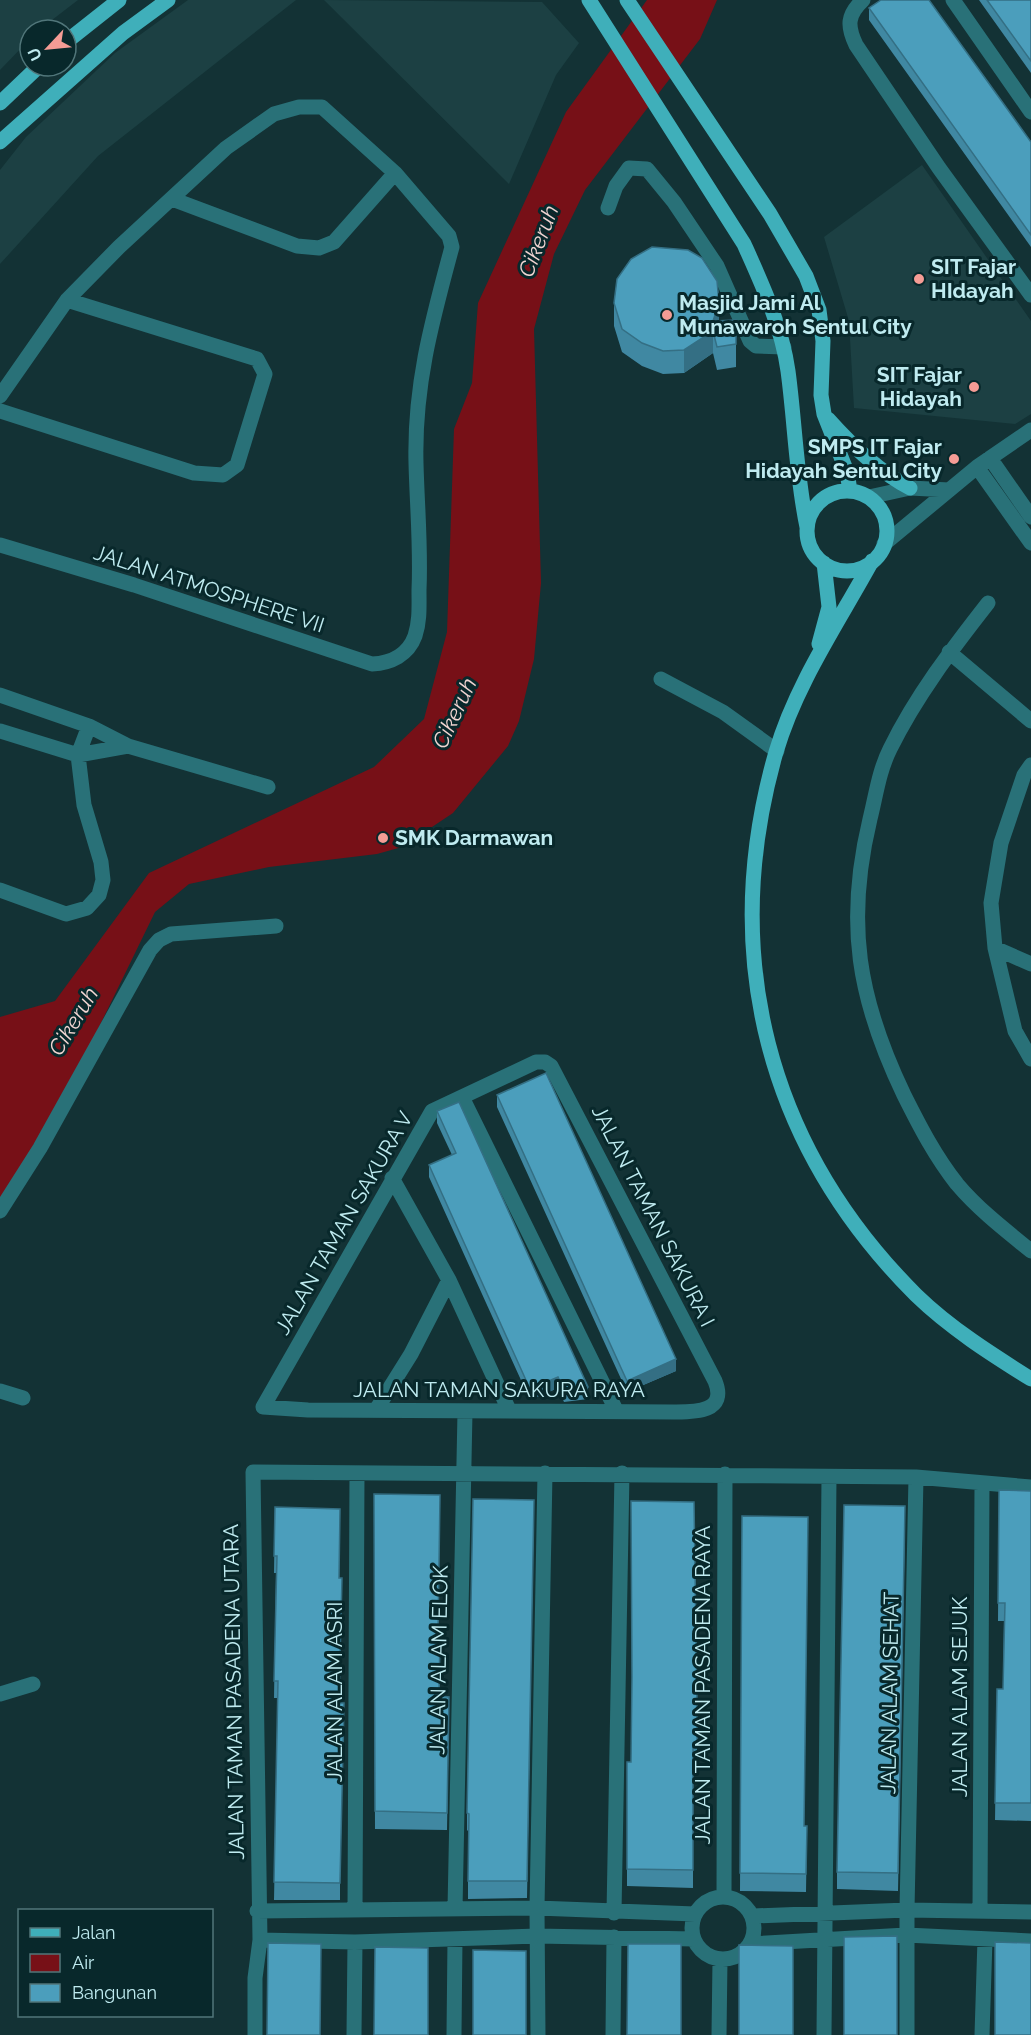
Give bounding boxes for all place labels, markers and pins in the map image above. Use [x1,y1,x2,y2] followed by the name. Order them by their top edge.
[931,254,1016,303] place label: SIT Fajar HIdayah
[912,272,926,286] marker: SIT Fajar HIdayah
[679,290,912,339] place label: Masjid Jami Al Munawaroh Sentul City
[660,308,674,322] marker: Masjid Jami Al Munawaroh Sentul City
[877,362,962,411] place label: SIT Fajar Hidayah
[967,380,981,394] marker: SIT Fajar Hidayah
[745,434,942,483] place label: SMPS IT Fajar Hidayah Sentul City
[947,452,961,466] marker: SMPS IT Fajar Hidayah Sentul City
[395,825,553,850] place label: SMK Darmawan
[376,831,390,845] marker: SMK Darmawan

